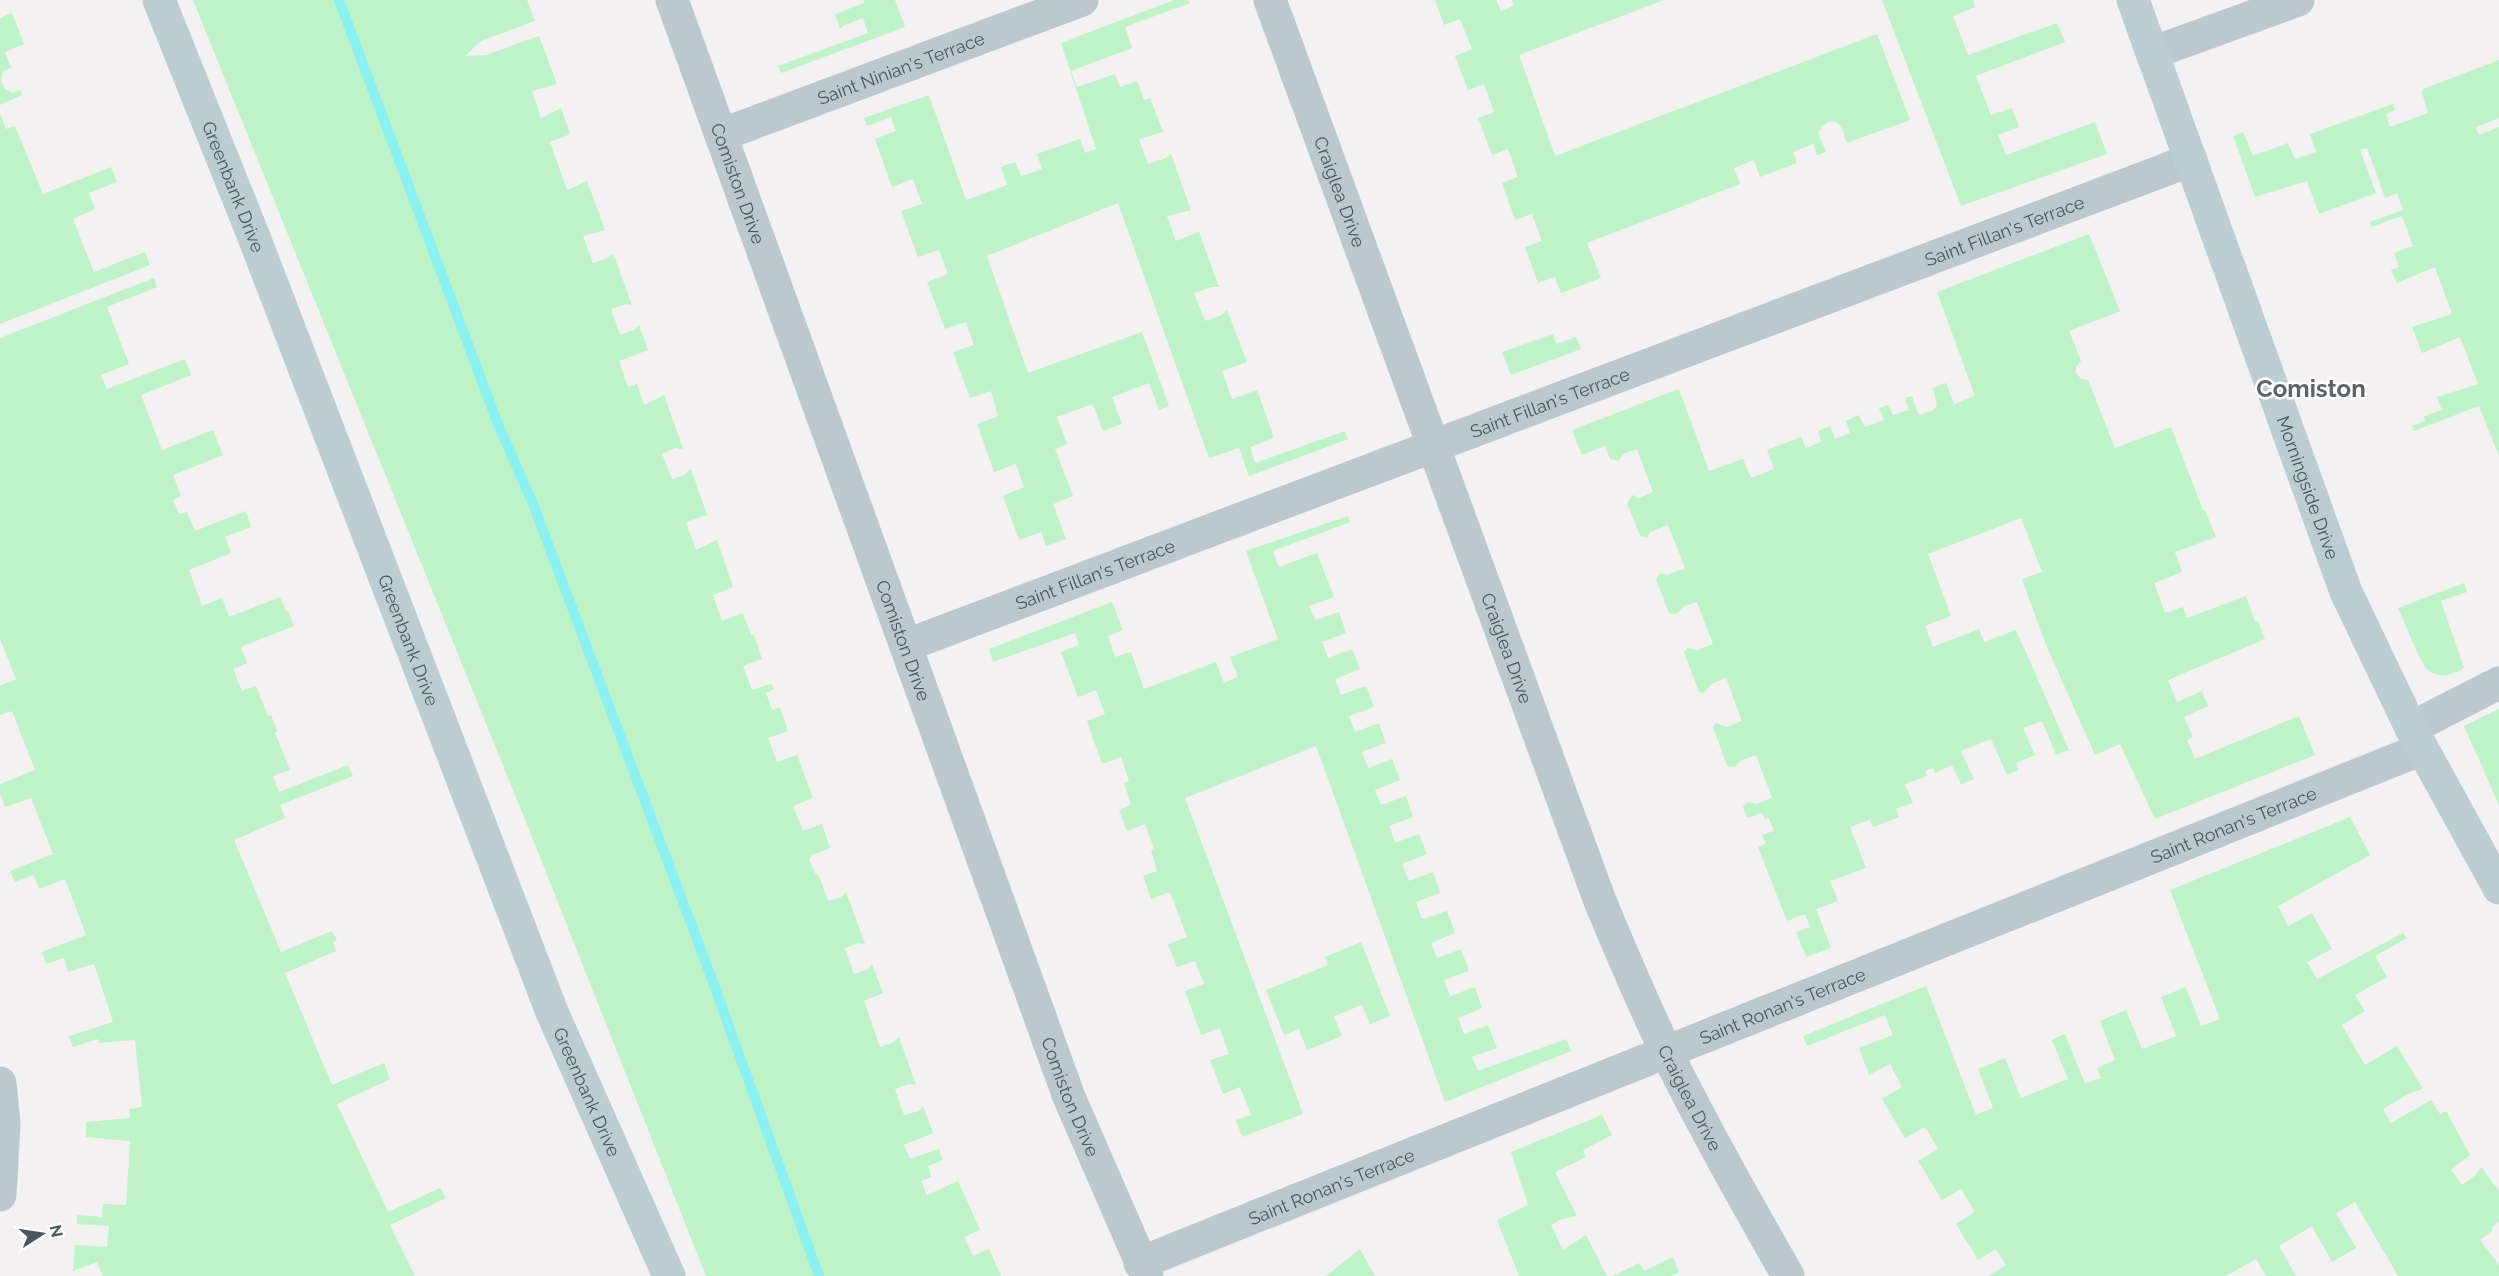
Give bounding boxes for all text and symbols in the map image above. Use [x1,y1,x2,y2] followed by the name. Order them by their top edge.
[814,27,988,109] street label: Saint Ninian's Terrace
[198,118,269,255] street label: Greenbank Drive
[707,120,770,247] street label: Comiston Drive
[1310,133,1370,250] street label: Craiglea Drive
[1922,191,2087,270] street label: Saint Fillan's Terrace
[1467,362,1633,442] street label: Saint Fillan's Terrace
[2256,374,2366,403] district label: Comiston
[2273,413,2344,562] street label: Morningside Drive
[1012,534,1178,614] street label: Saint Fillan's Terrace
[374,571,444,709] street label: Greenbank Drive
[872,577,935,704] street label: Comiston Drive
[1477,590,1537,707] street label: Craiglea Drive
[2147,782,2320,867] street label: Saint Ronan's Terrace
[1696,963,1869,1048] street label: Saint Ronan's Terrace
[550,1024,625,1160] street label: Greenbank Drive
[1038,1034,1104,1160] street label: Comiston Drive
[1654,1041,1727,1155] street label: Craiglea Drive
[1245,1143,1418,1229] street label: Saint Ronan's Terrace
[12,1204,72,1264] north arrow
[46,1223,67,1239] text: N

